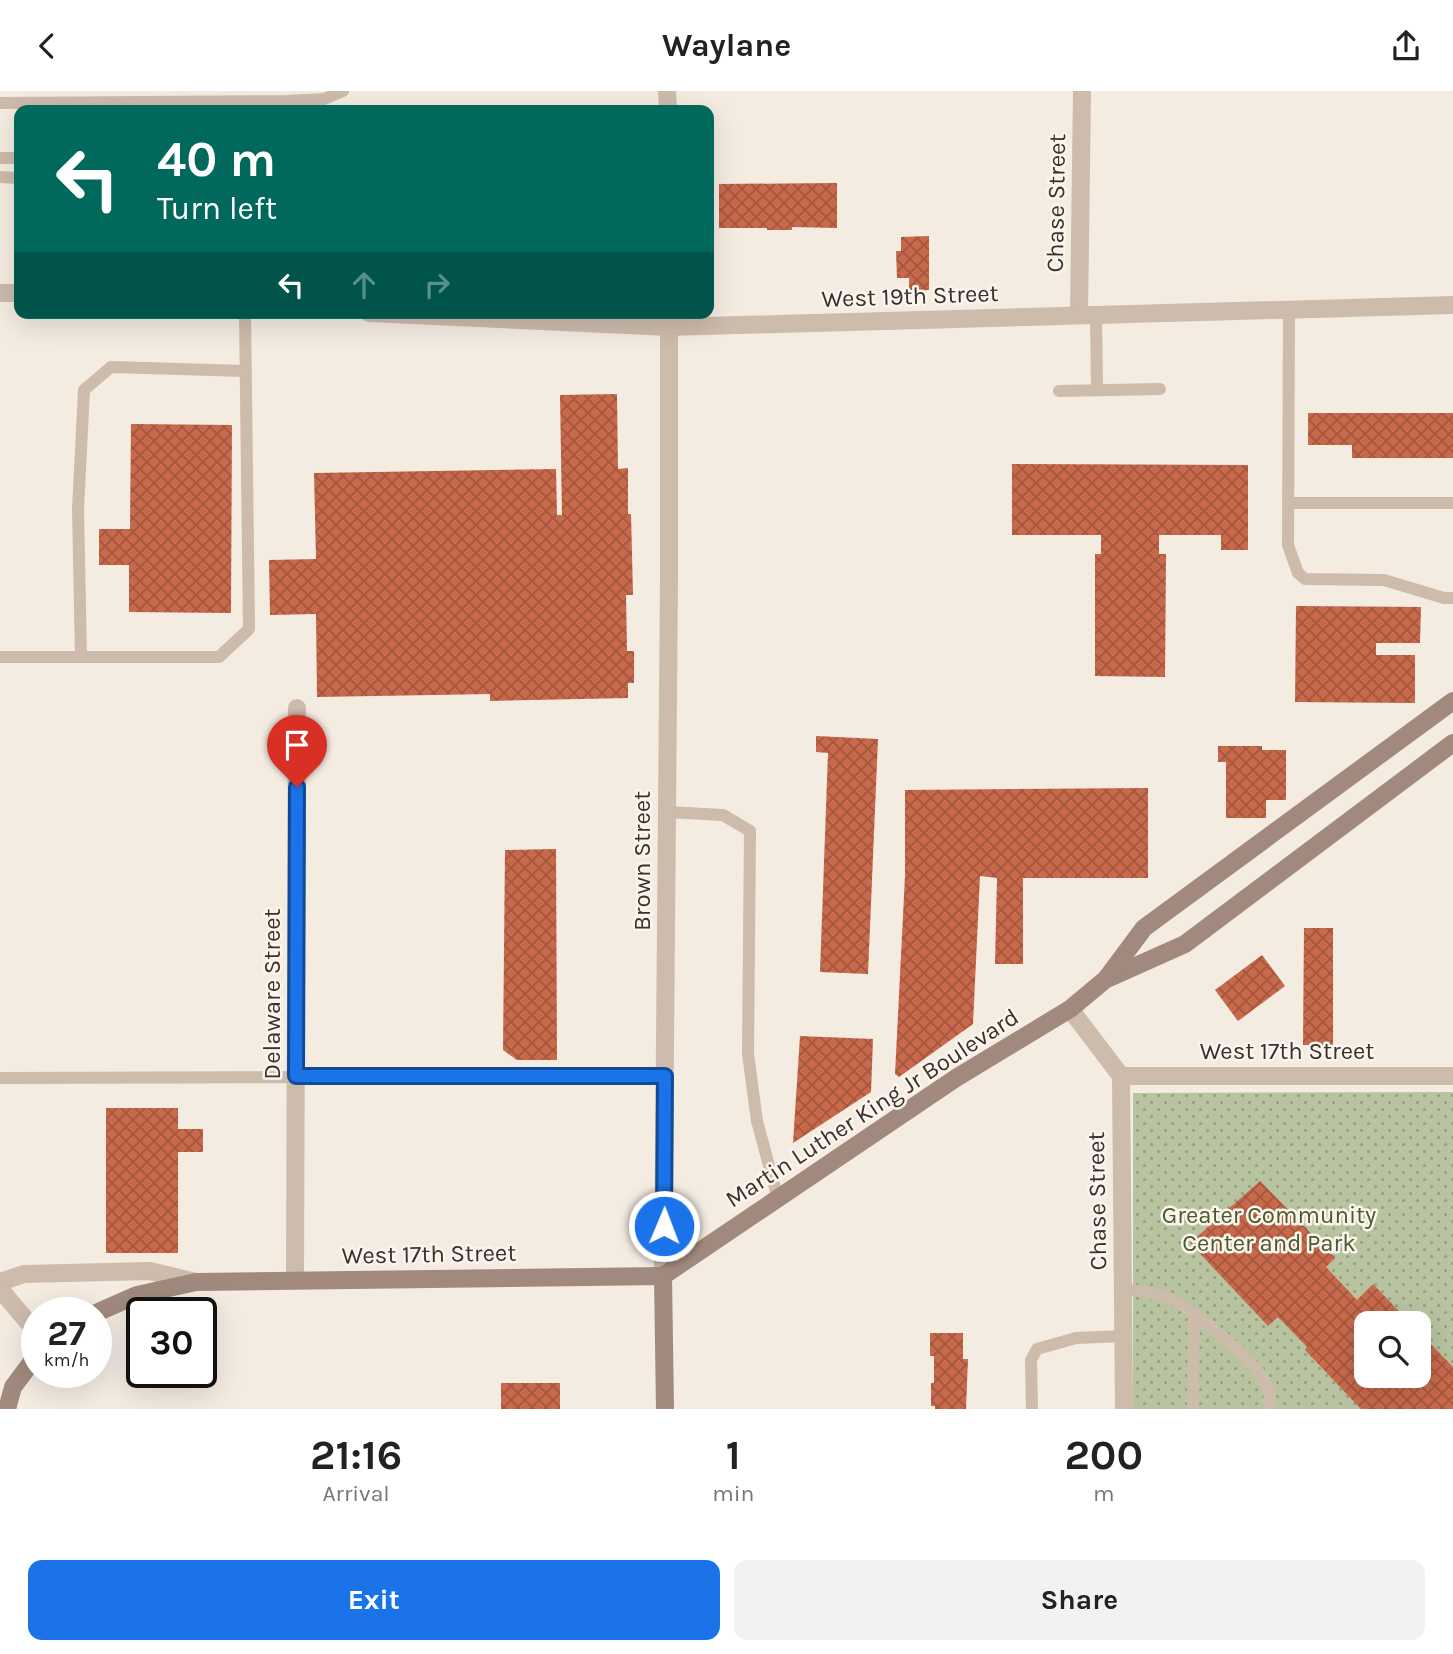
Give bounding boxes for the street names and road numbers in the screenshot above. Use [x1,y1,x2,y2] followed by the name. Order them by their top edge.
[1041,133,1071,273] street label: Chase Street
[821,279,999,313] street label: West 19th Street
[628,791,656,931] street label: Brown Street
[258,908,286,1080] street label: Delaware Street
[720,1003,1024,1213] street label: Martin Luther King Jr Boulevard
[1200,1037,1374,1065] street label: West 17th Street
[1082,1131,1112,1271] street label: Chase Street
[341,1238,517,1270] street label: West 17th Street

